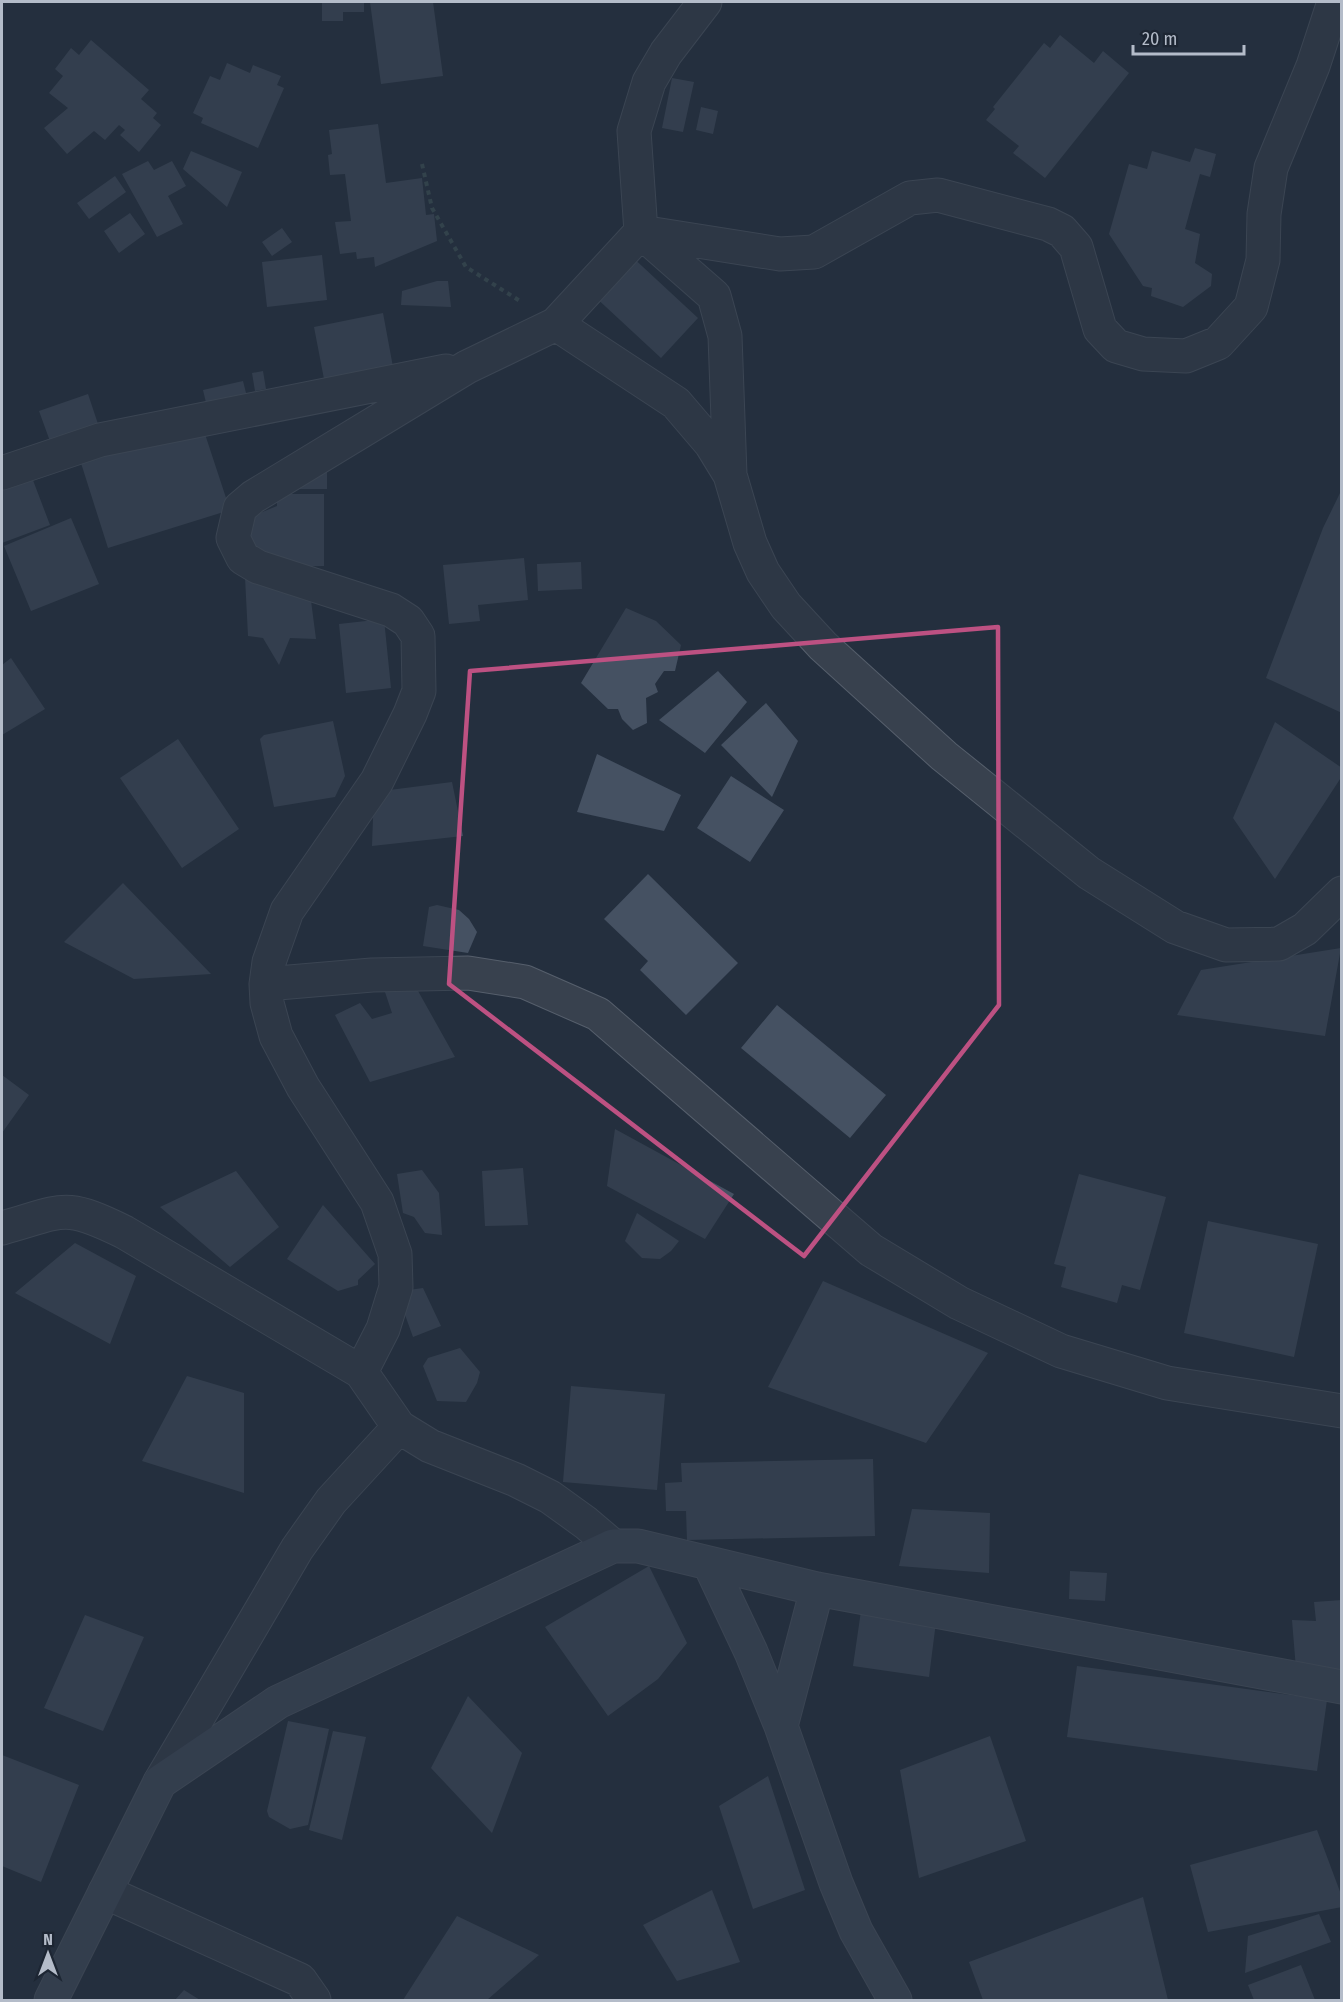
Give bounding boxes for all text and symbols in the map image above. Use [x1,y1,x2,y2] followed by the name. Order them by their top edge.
[1133,18,1244,56] scale bar
[1142,28,1177,50] text: 20 m
[18,1924,78,1984] north arrow
[43,1930,53,1949] text: N

